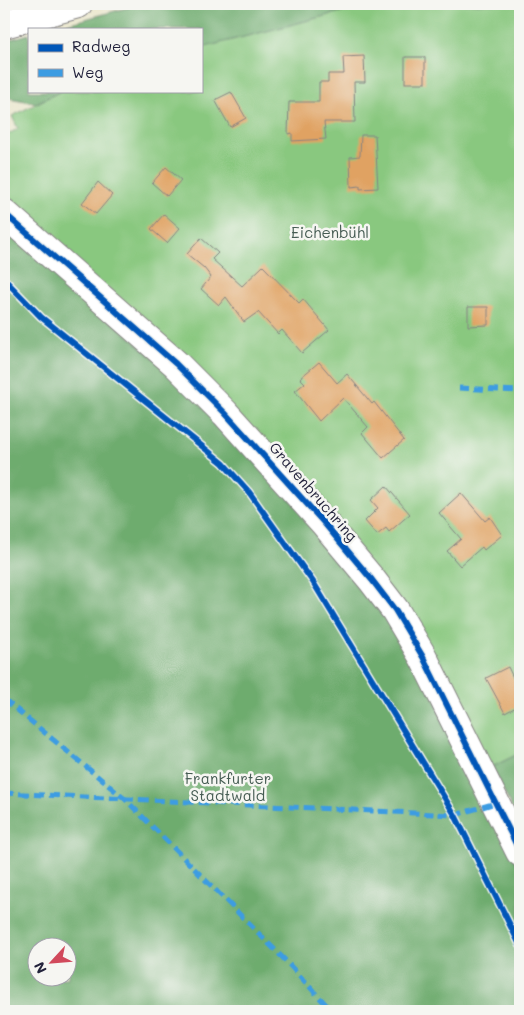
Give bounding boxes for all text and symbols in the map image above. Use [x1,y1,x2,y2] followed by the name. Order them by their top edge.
[28,28,202,92] legend
[72,36,130,56] text: Radweg
[72,62,103,82] text: Weg
[291,222,369,242] park label: Eichenbühl
[265,438,363,545] street label: Gravenbruchring
[185,768,271,805] park label: Frankfurter Stadtwald
[28,938,78,988] north arrow
[29,959,51,977] text: N

